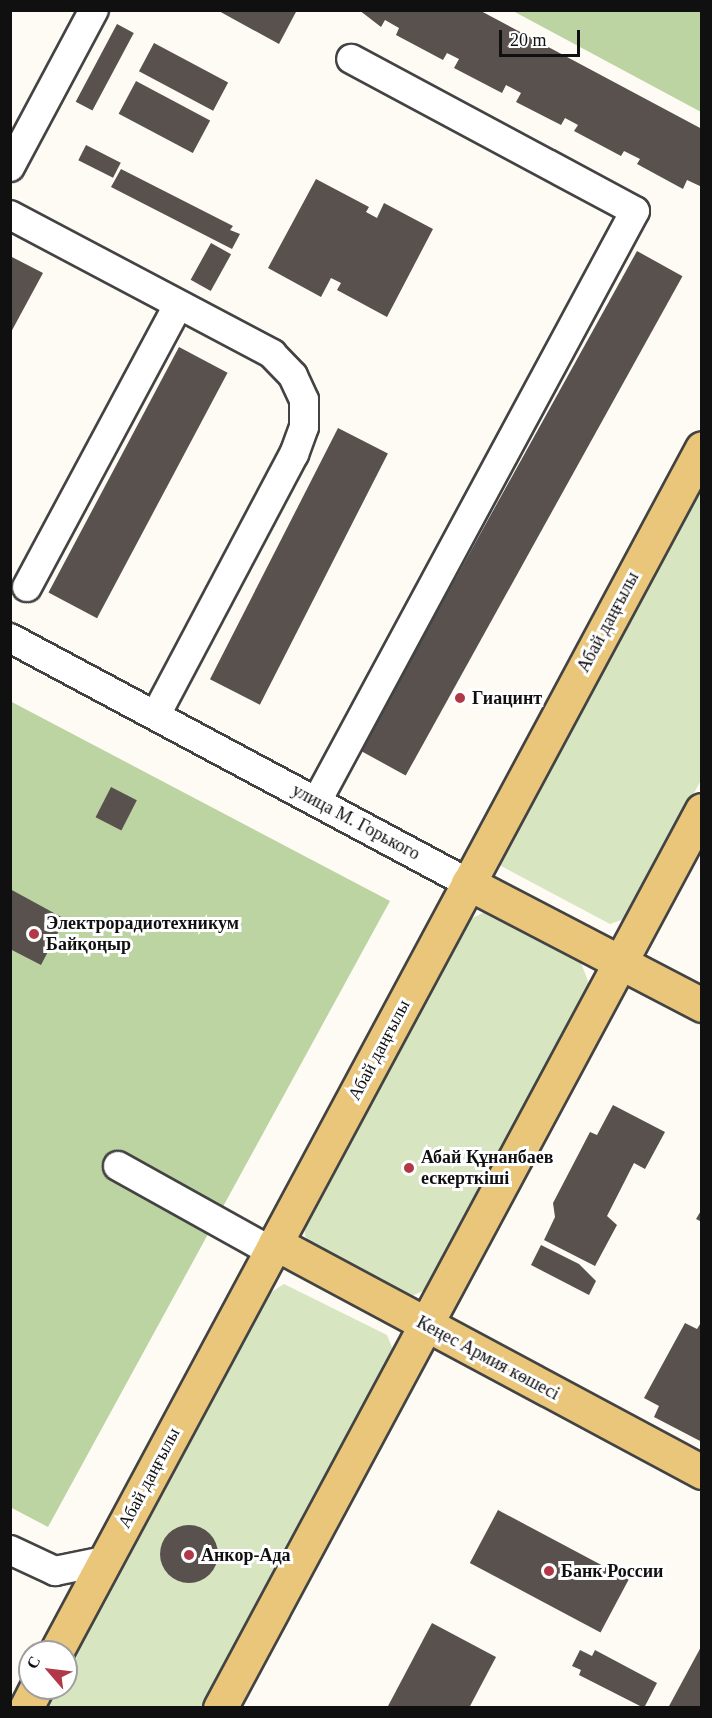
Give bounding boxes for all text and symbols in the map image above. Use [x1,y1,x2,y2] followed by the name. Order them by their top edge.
[502,18,583,56] scale bar
[510,30,547,50] text: 20 m
[572,568,644,676] street label: Абай даңғылы
[472,687,542,709] place label: Гиацинт
[453,691,467,705] marker: Гиацинт
[288,779,424,865] street label: улица М. Горького
[46,913,239,956] place label: Электрорадиотехникум Байқоңыр
[27,927,41,941] marker: Электрорадиотехникум Байқоңыр
[343,996,415,1104] street label: Абай даңғылы
[421,1147,553,1190] place label: Абай Құнанбаев ескерткіші
[402,1161,416,1175] marker: Абай Құнанбаев ескерткіші
[413,1311,563,1405] street label: Кеңес Армия көшесі
[113,1424,185,1532] street label: Абай даңғылы
[201,1544,291,1566] place label: Анкор-Ада
[182,1548,196,1562] marker: Анкор-Ада
[561,1560,663,1582] place label: Банк России
[542,1564,556,1578] marker: Банк России
[18,1640,78,1700] north arrow
[23,1653,44,1671] text: С

